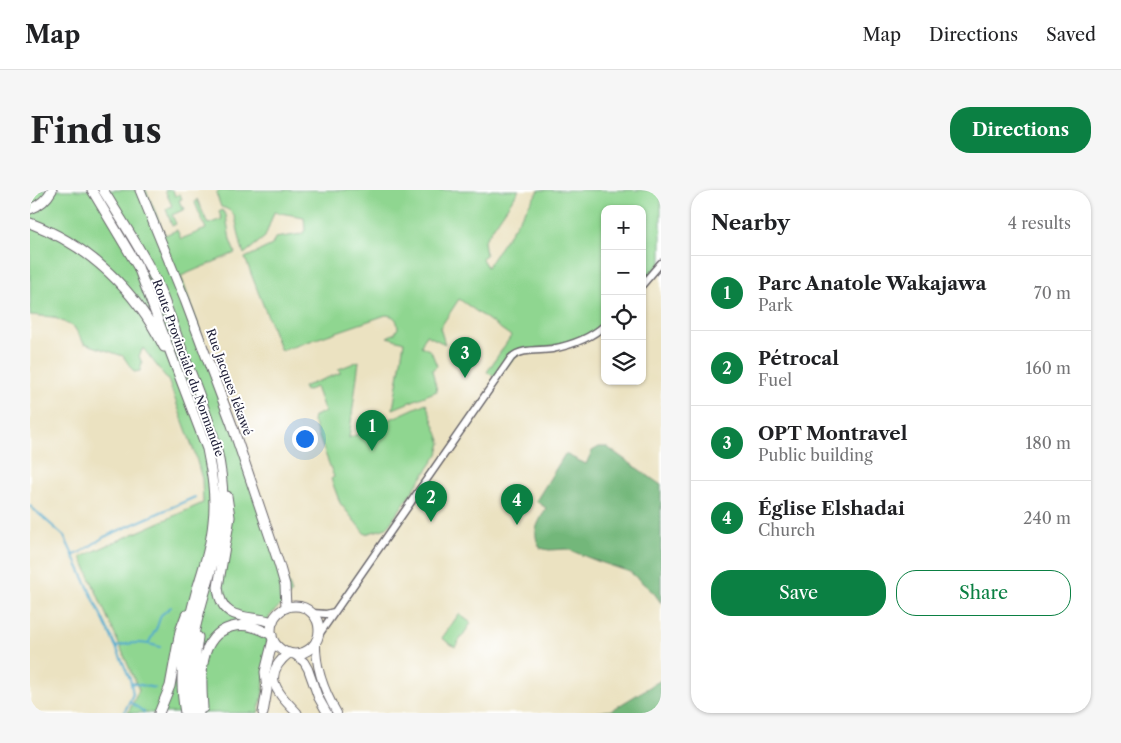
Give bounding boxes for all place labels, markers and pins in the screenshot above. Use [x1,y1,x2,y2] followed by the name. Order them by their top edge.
[449,337,481,378] pin: 3
[356,410,388,451] pin: 1
[415,481,447,522] pin: 2
[501,484,533,525] pin: 4

